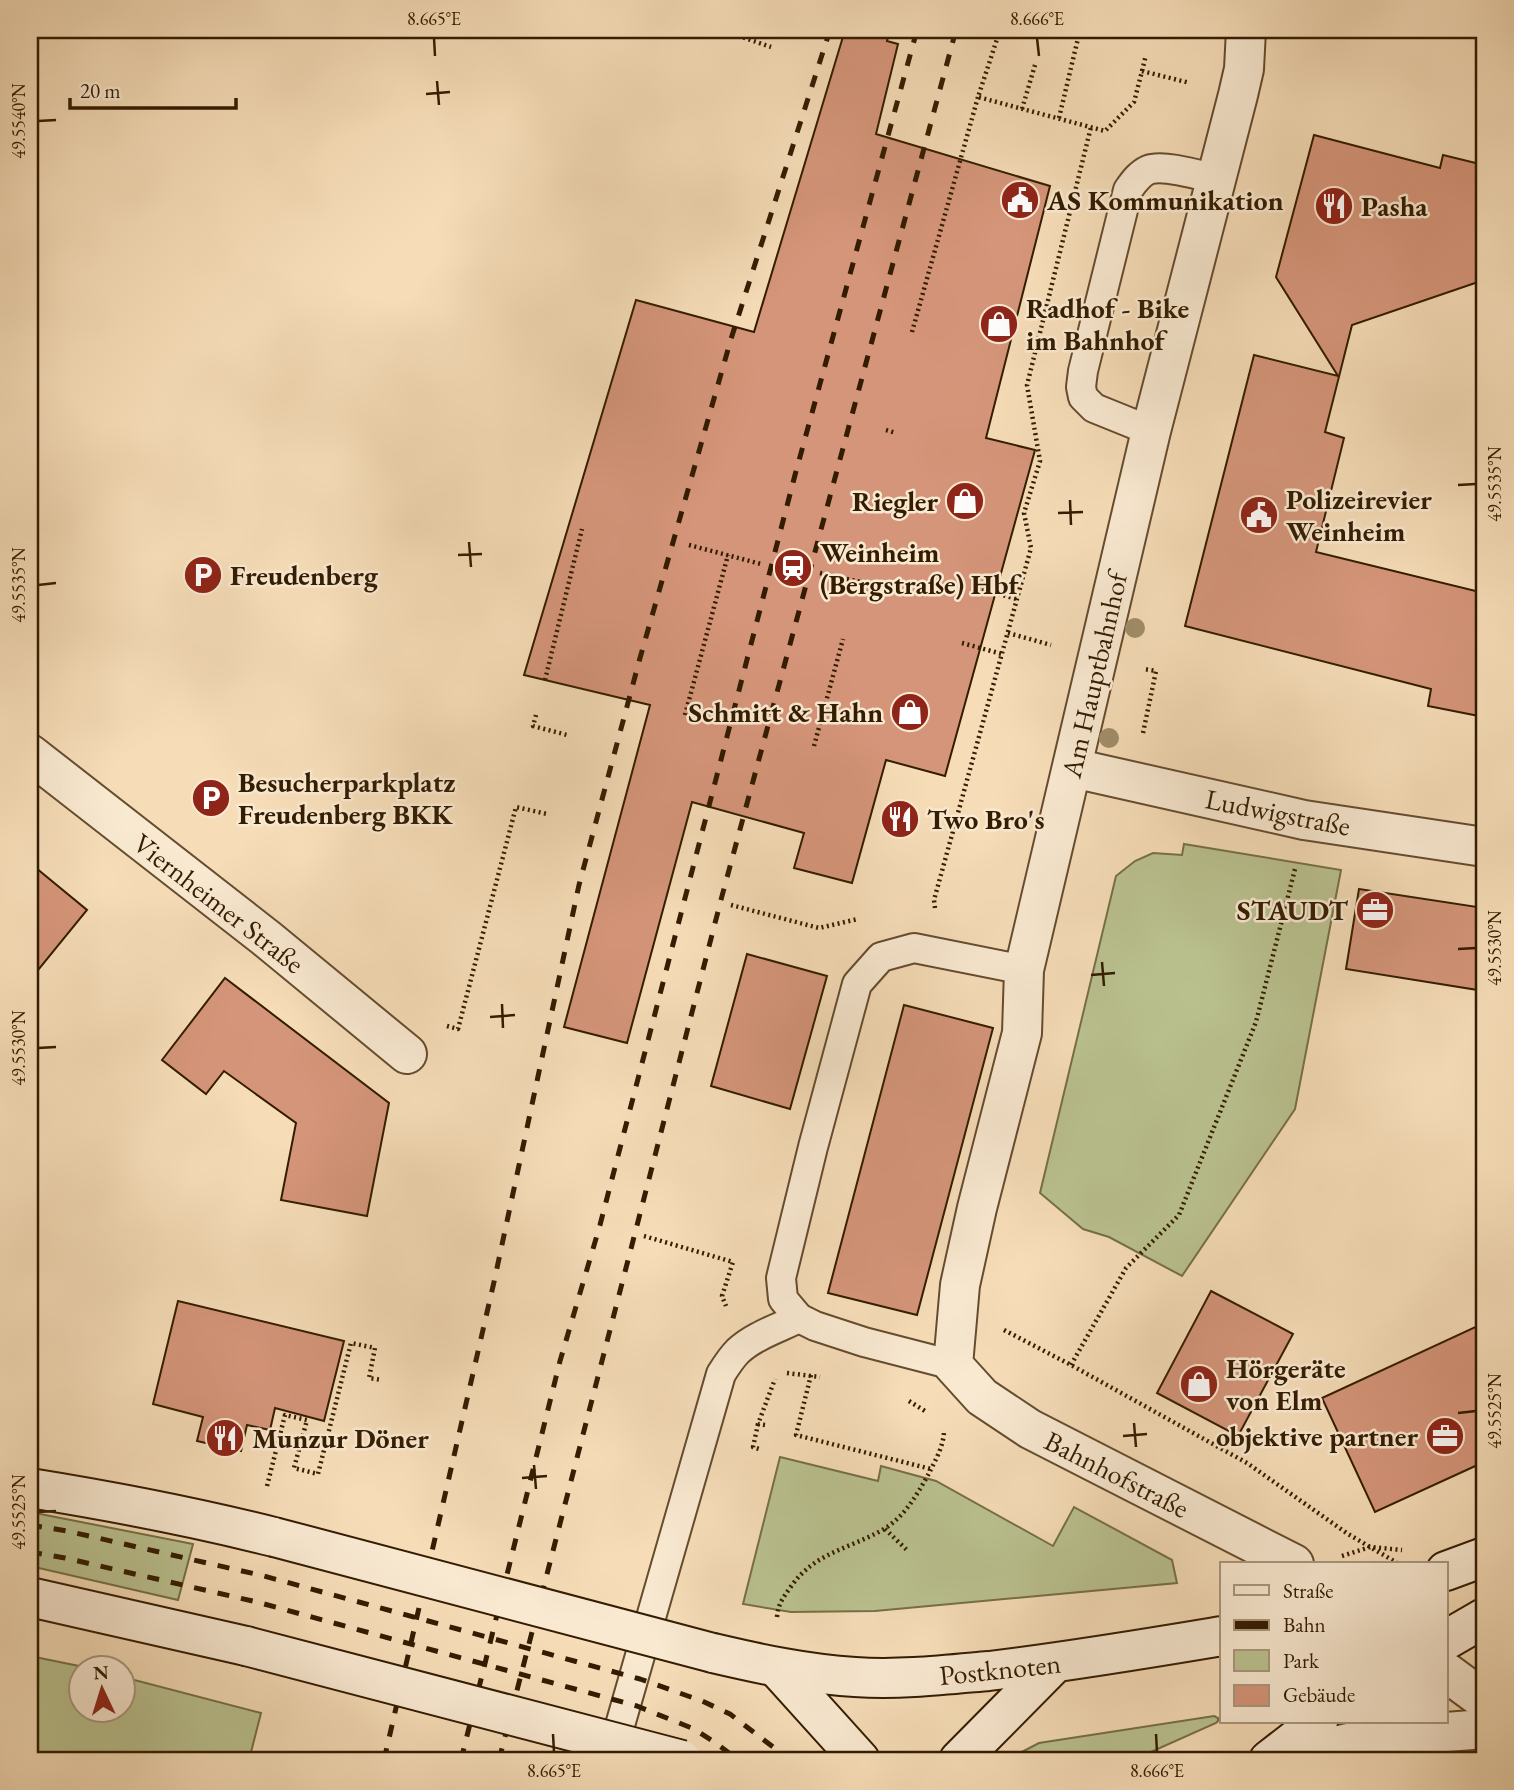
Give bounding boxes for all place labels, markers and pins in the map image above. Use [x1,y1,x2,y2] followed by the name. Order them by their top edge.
[999,179,1041,221] public building icon: AS Kommunikation
[1046,182,1284,218] place label: AS Kommunikation
[1313,185,1355,227] restaurant icon: Pasha
[1361,188,1428,224] place label: Pasha
[1026,290,1189,358] place label: Radhof - Bike im Bahnhof
[978,303,1020,345] shop icon: Radhof - Bike im Bahnhof
[944,480,986,522] shop icon: Riegler
[1286,481,1432,549] place label: Polizeirevier Weinheim
[852,483,938,519] place label: Riegler
[1238,494,1280,536] public building icon: Polizeirevier Weinheim
[820,534,1022,602] place label: Weinheim (Bergstraße) Hbf
[772,547,814,589] station icon: Weinheim (Bergstraße) Hbf
[182,554,224,596] parking icon: Freudenberg
[230,557,379,593] place label: Freudenberg
[889,691,931,733] shop icon: Schmitt & Hahn
[688,694,883,730] place label: Schmitt & Hahn
[238,764,455,832] place label: Besucherparkplatz Freudenberg BKK
[190,777,232,819] parking icon: Besucherparkplatz Freudenberg BKK
[879,798,921,840] restaurant icon: Two Bro's
[927,801,1045,837] place label: Two Bro's
[1354,889,1396,931] office icon: STAUDT
[1237,892,1349,928] place label: STAUDT
[1226,1350,1346,1418] place label: Hörgeräte von Elm
[1178,1363,1220,1405] shop icon: Hörgeräte von Elm
[1424,1415,1466,1457] office icon: objektive partner
[204,1417,246,1459] restaurant icon: Munzur Döner
[1216,1418,1418,1454] place label: objektive partner
[252,1420,429,1456] place label: Munzur Döner

